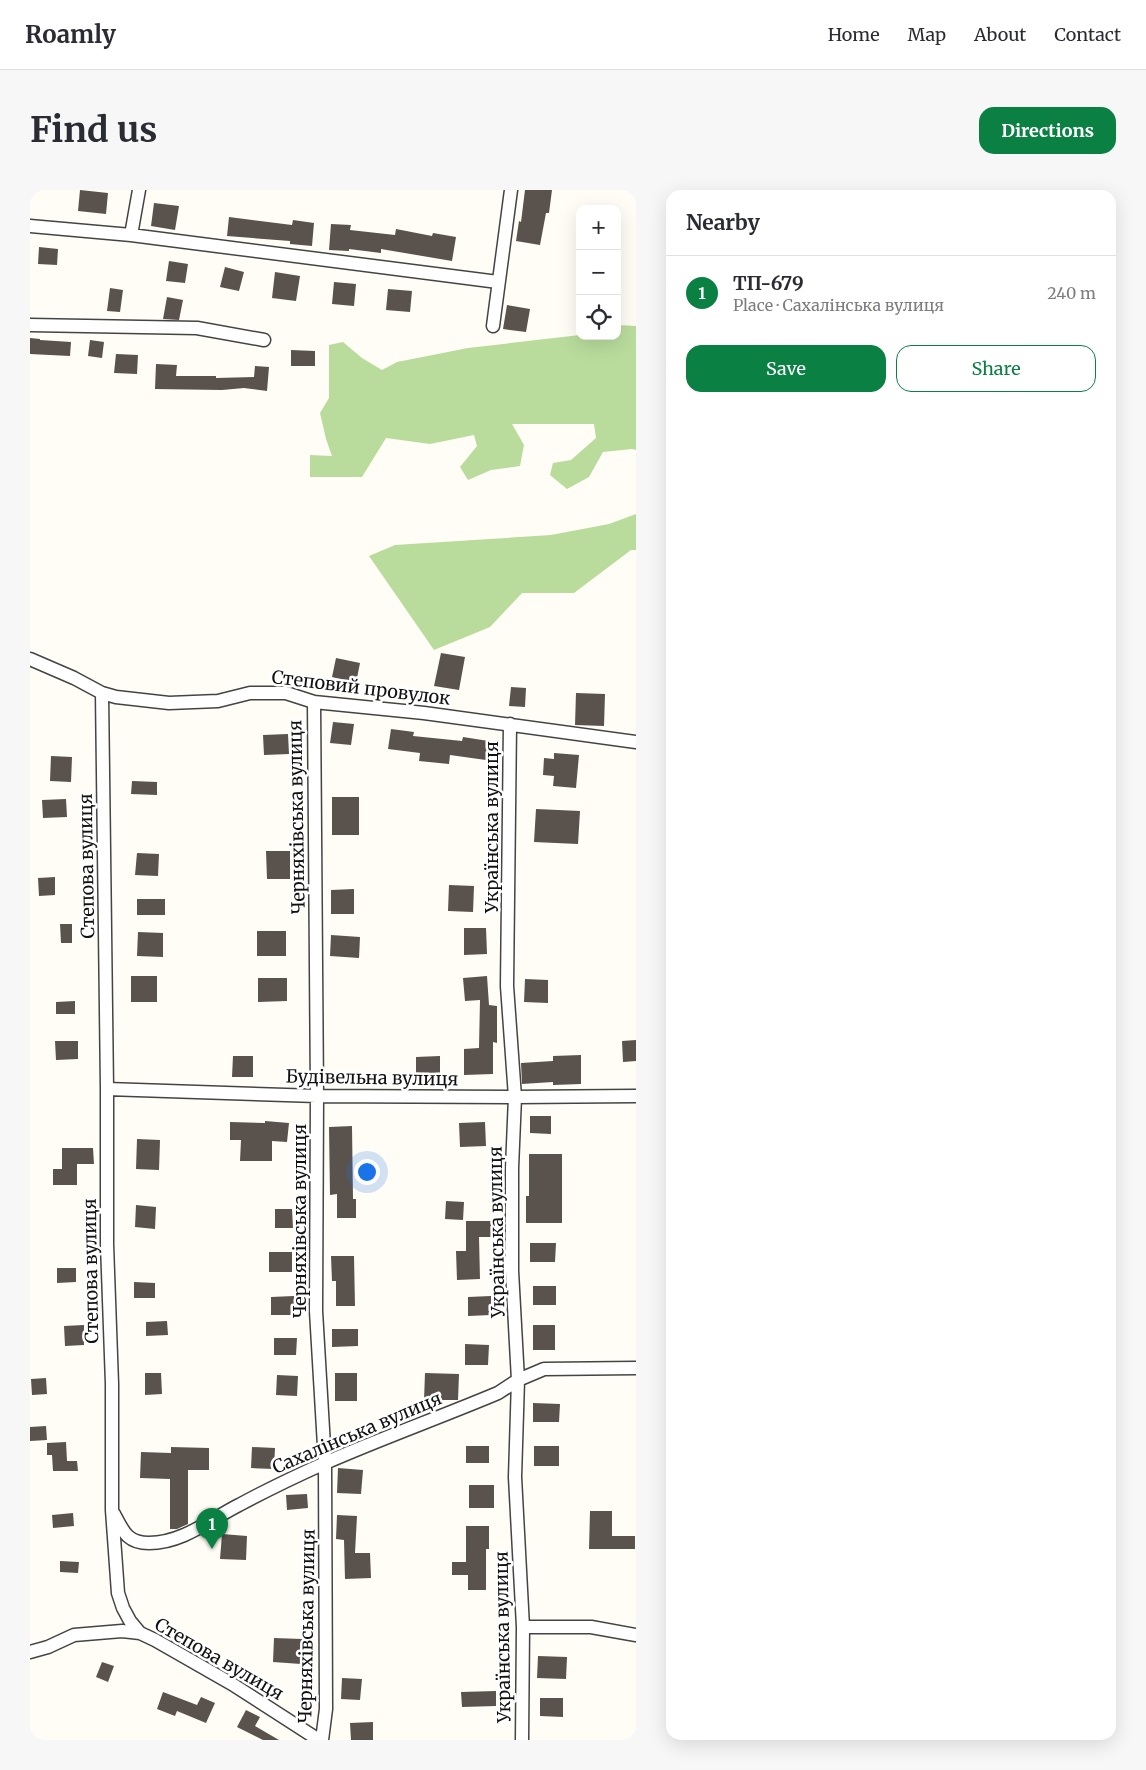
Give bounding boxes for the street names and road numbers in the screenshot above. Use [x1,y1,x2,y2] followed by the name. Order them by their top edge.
[270,665,452,710] street label: Степовий провулок
[283,719,310,914] street label: Черняхівська вулиця
[480,741,503,914] street label: Українська вулиця
[74,793,99,939] street label: Степова вулиця
[285,1064,459,1091] street label: Будівельна вулиця
[288,1124,311,1318] street label: Черняхівська вулиця
[483,1146,510,1319] street label: Українська вулиця
[78,1198,103,1344] street label: Степова вулиця
[269,1386,445,1479] street label: Сахалінська вулиця
[293,1528,320,1723] street label: Черняхівська вулиця
[489,1551,516,1724] street label: Українська вулиця
[151,1612,288,1705] street label: Степова вулиця

